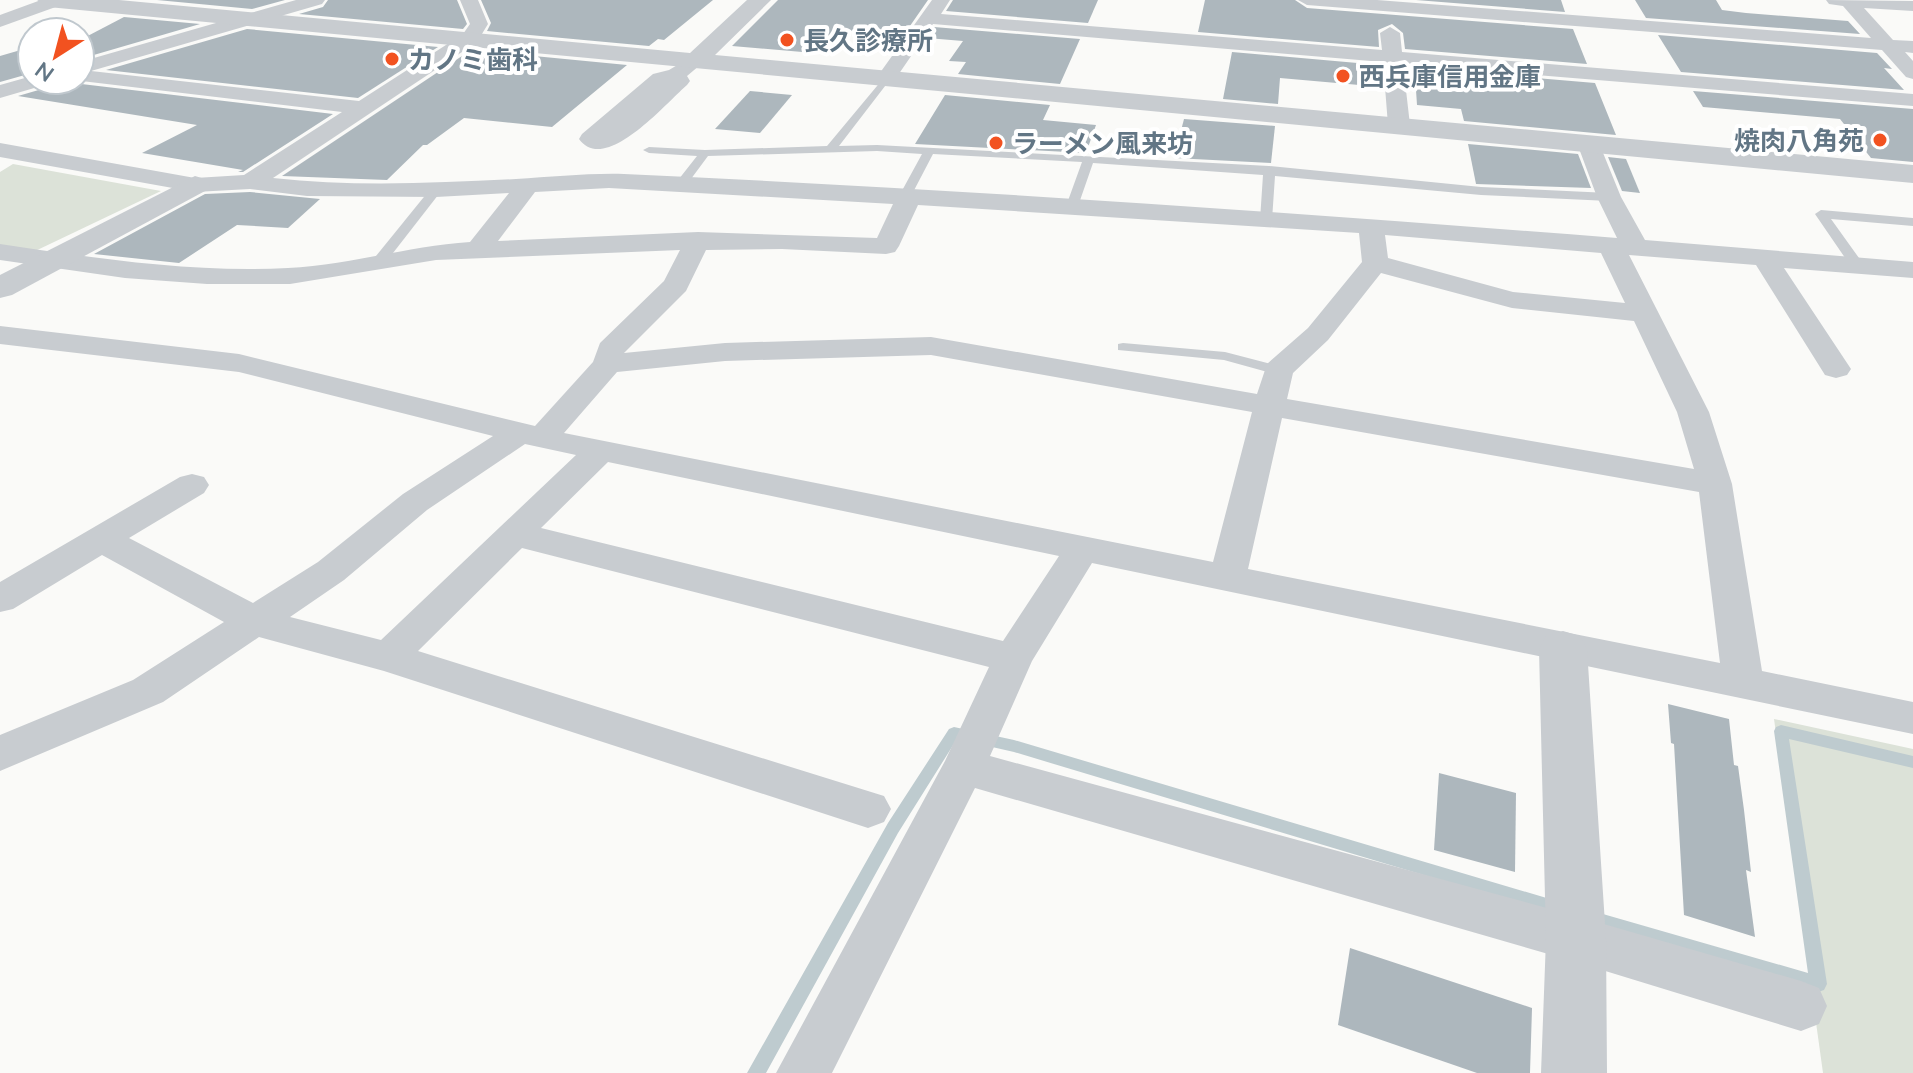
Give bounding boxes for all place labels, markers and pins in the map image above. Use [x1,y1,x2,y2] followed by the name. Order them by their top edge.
[803,24,933,57] place label: 長久診療所
[778,31,796,49] marker: 長久診療所
[408,43,538,76] place label: カノミ歯科
[383,50,401,68] marker: カノミ歯科
[1359,60,1541,93] place label: 西兵庫信用金庫
[1334,67,1352,85] marker: 西兵庫信用金庫
[1734,124,1864,157] place label: 焼肉八角苑
[1012,127,1193,160] place label: ラーメン風来坊
[1871,131,1889,149] marker: 焼肉八角苑
[987,134,1005,152] marker: ラーメン風来坊

